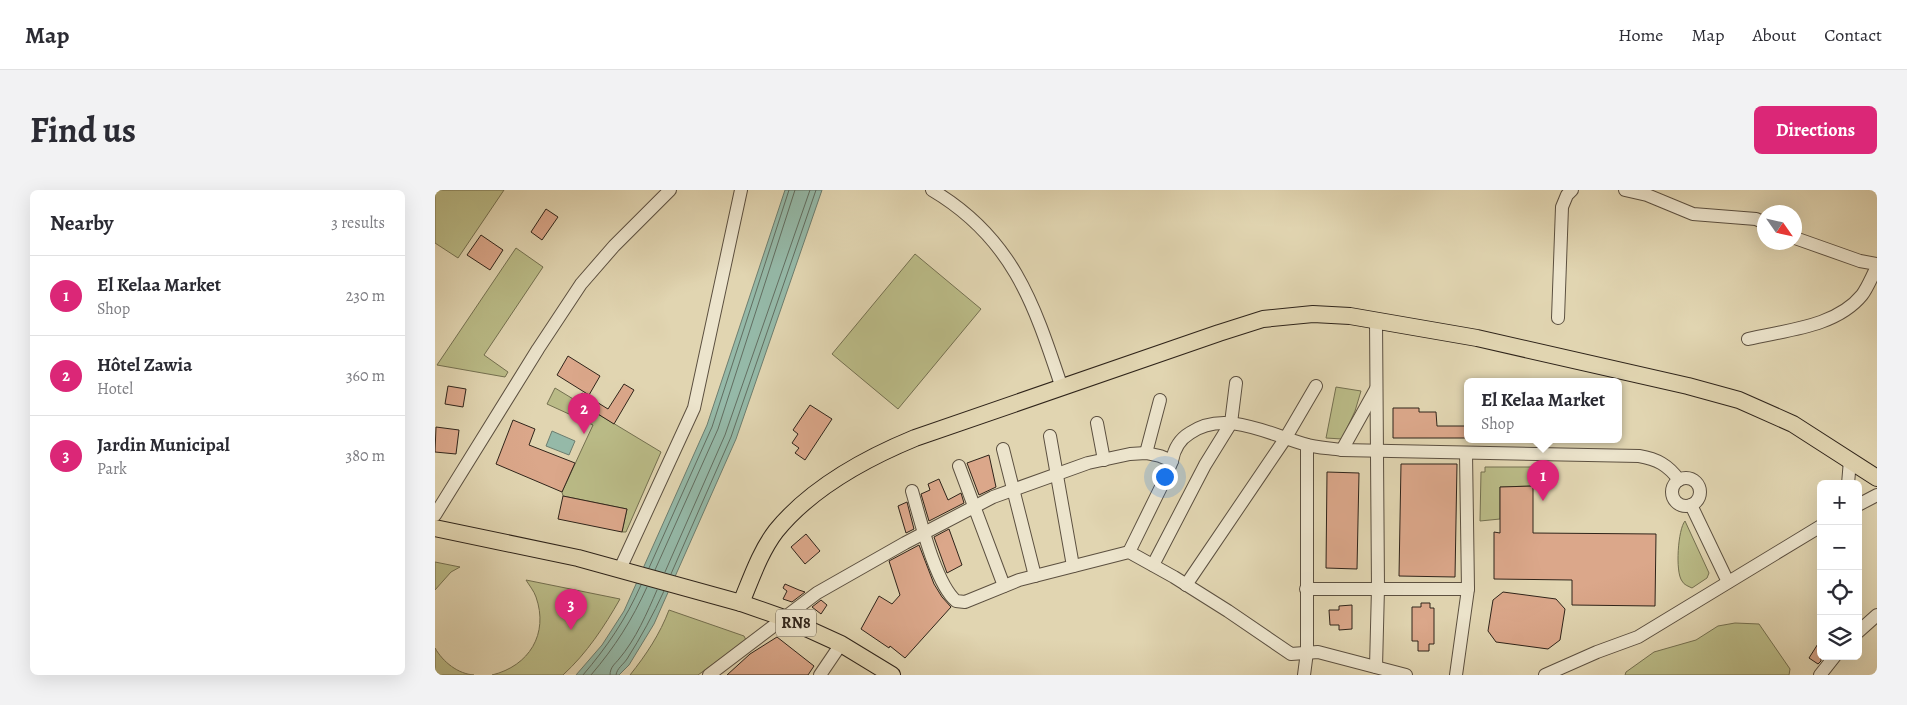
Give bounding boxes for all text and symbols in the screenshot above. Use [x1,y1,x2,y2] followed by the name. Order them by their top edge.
[25,19,69,51] text: Map
[1618,23,1663,47] text: Home
[1691,23,1724,47] text: Map
[1752,23,1796,47] text: About
[1824,23,1882,47] text: Contact
[30,106,136,154] text: Find us
[1754,106,1877,154] button: Directions
[1757,205,1802,250] north arrow
[50,209,113,237] text: Nearby
[331,212,385,234] text: 3 results
[97,272,221,298] text: El Kelaa Market
[63,285,69,307] text: 1
[346,285,385,307] text: 230 m
[97,298,130,320] text: Shop
[97,352,192,378] text: Hôtel Zawia
[62,365,70,387] text: 2
[346,365,385,387] text: 360 m
[97,378,133,400] text: Hotel
[1464,378,1622,443] popup
[1481,387,1605,413] text: El Kelaa Market
[568,393,600,434] pin: 2
[1481,413,1514,435] text: Shop
[97,432,230,458] text: Jardin Municipal
[63,445,69,467] text: 3
[346,445,385,467] text: 380 m
[97,458,127,480] text: Park
[1527,460,1559,501] pin: 1
[1152,464,1178,490] your location
[1817,480,1862,660] map controls
[1817,480,1862,525] button: +
[1817,525,1862,570] button: −
[1817,570,1862,615] button: locate
[555,589,587,630] pin: 3
[776,609,816,636] road number: RN8
[1817,615,1862,660] button: layers

